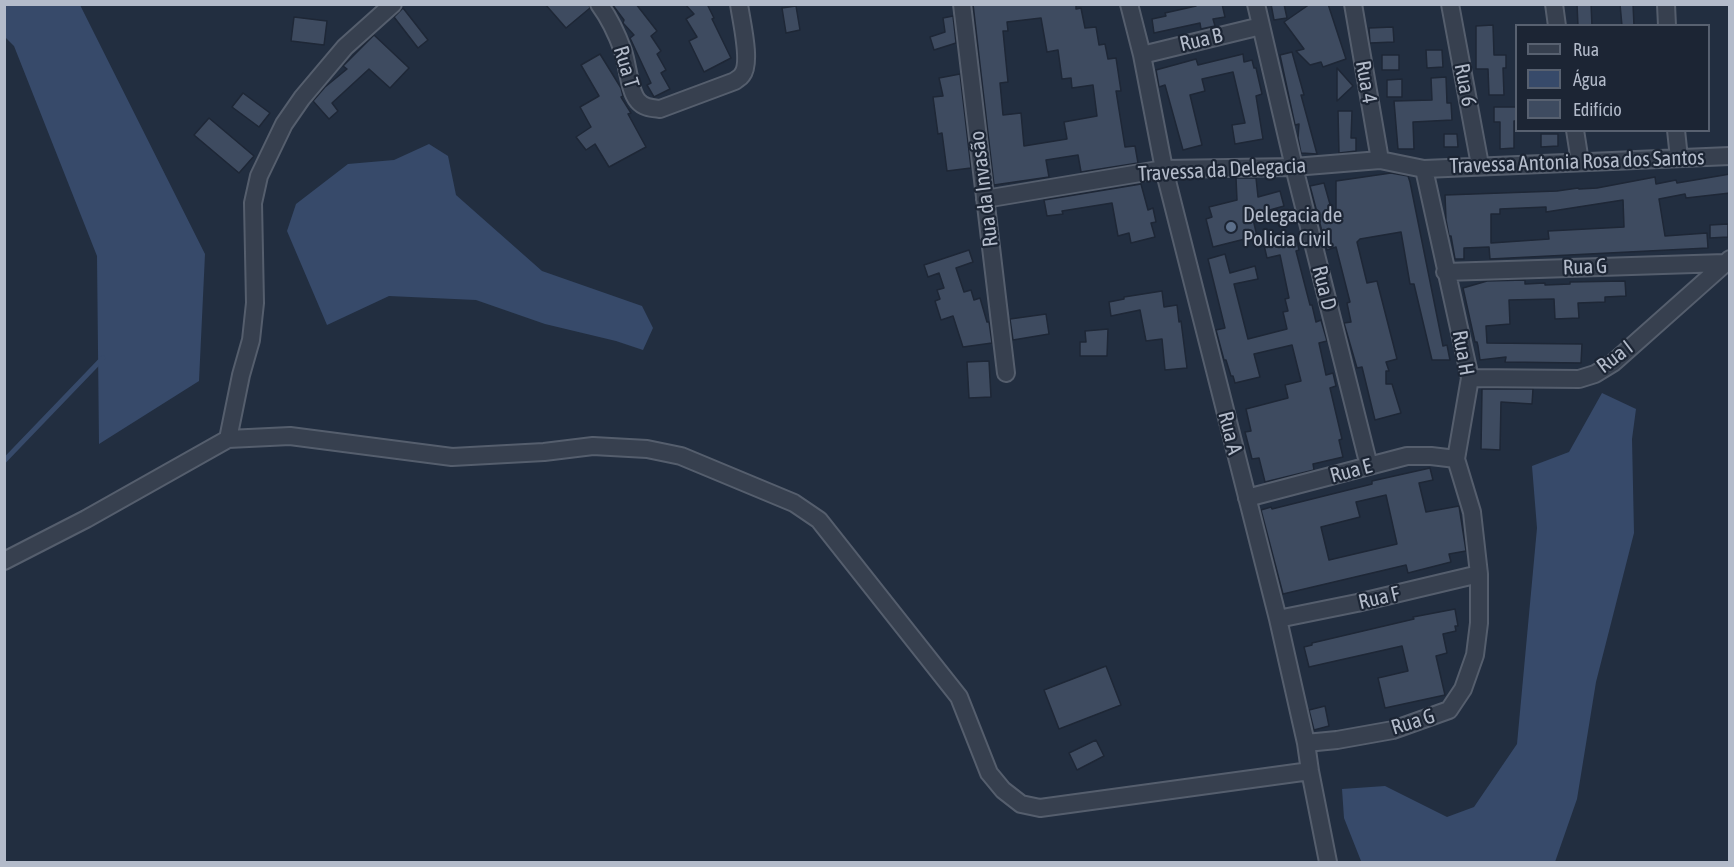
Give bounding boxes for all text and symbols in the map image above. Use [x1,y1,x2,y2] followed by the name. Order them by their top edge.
[1177,23,1225,57] street label: Rua B
[1515,24,1710,132] legend
[1573,39,1599,60] text: Rua
[608,43,644,91] street label: Rua T
[1350,59,1382,105] street label: Rua 4
[1449,61,1481,109] street label: Rua 6
[1573,69,1607,90] text: Água
[1573,99,1622,120] text: Edifício
[964,130,1004,248] street label: Rua da Invasão
[1449,145,1705,179] street label: Travessa Antonia Rosa dos Santos
[1137,153,1307,187] street label: Travessa da Delegacia
[1243,202,1342,252] place label: Delegacia de Policia Civil
[1224,220,1238,234] marker: Delegacia de Policia Civil
[1562,254,1608,280] street label: Rua G
[1306,263,1342,313] street label: Rua D
[1447,328,1479,378] street label: Rua H
[1592,335,1638,379] street label: Rua I
[1213,409,1247,457] street label: Rua A
[1327,453,1375,489] street label: Rua E
[1356,581,1402,615] street label: Rua F
[1388,703,1438,741] street label: Rua G

